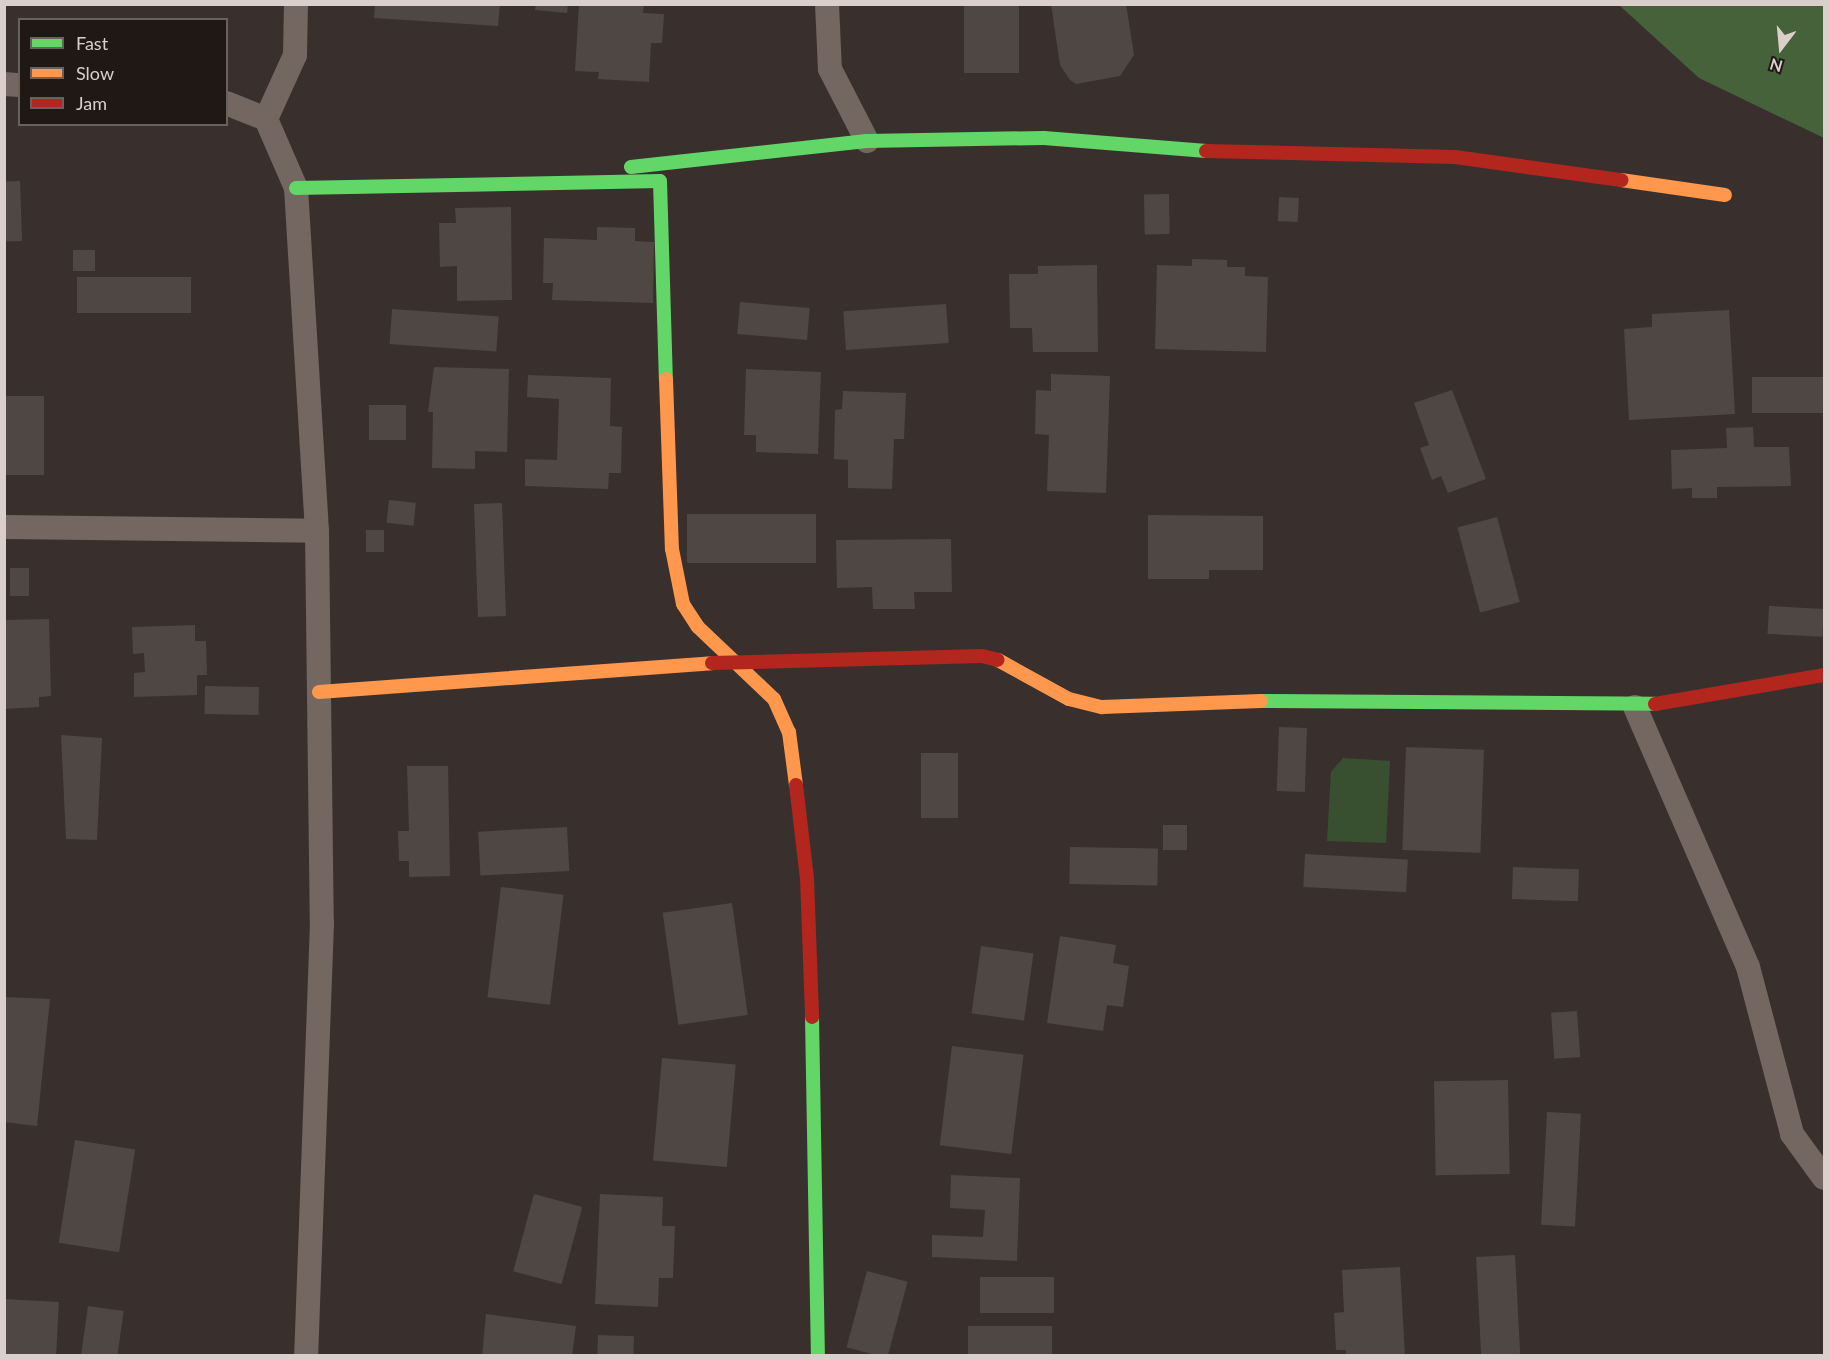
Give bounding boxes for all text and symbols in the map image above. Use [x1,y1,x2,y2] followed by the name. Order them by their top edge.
[18,18,228,126] legend
[1751,18,1811,78] north arrow
[76,32,108,54] text: Fast
[1767,55,1784,77] text: N
[76,62,114,84] text: Slow
[76,92,107,114] text: Jam

